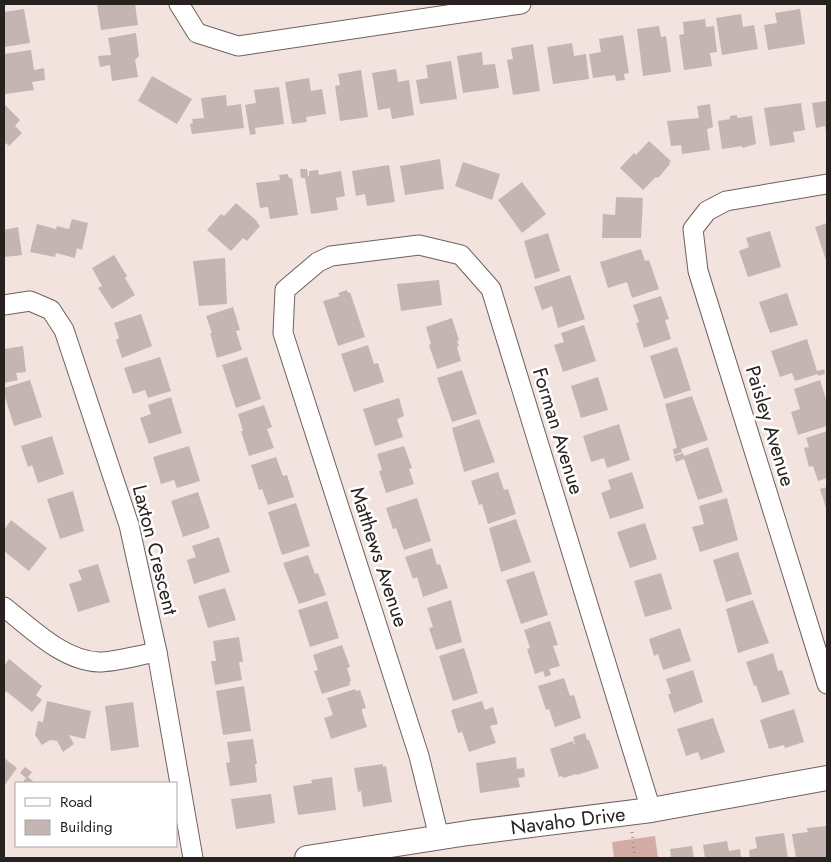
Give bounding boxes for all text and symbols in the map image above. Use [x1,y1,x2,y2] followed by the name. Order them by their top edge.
[738,362,802,490] street label: Paisley Avenue
[525,364,591,498] street label: Forman Avenue
[125,482,185,618] street label: Laxton Crescent
[343,483,415,631] street label: Matthews Avenue
[15,782,178,847] legend
[60,791,92,813] text: Road
[509,800,627,842] street label: Navaho Drive
[60,816,112,838] text: Building

